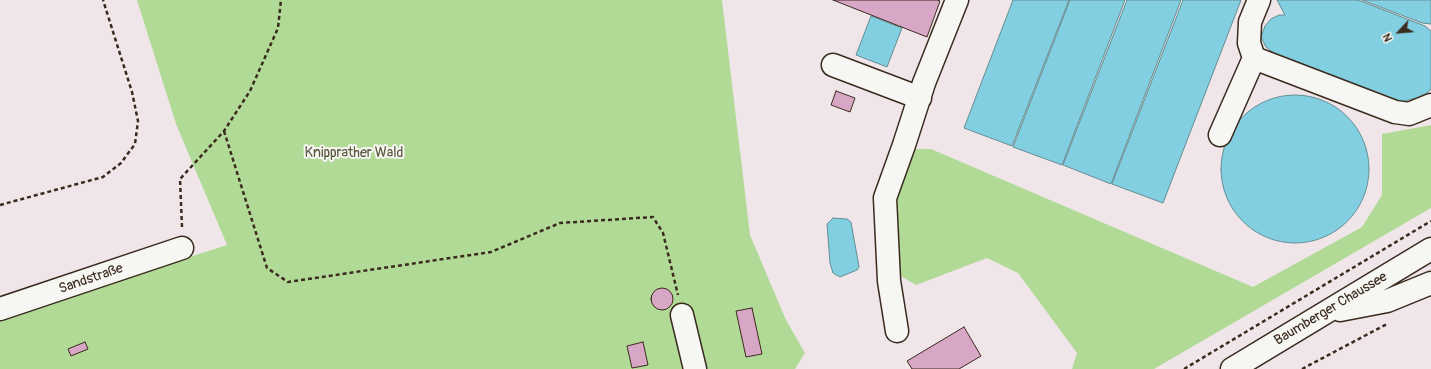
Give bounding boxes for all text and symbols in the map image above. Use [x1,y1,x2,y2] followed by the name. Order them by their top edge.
[1379,12,1419,52] north arrow
[1380,31,1395,44] text: N
[305,145,403,161] park label: Knipprather Wald
[57,260,125,298] street label: Sandstraße
[1271,269,1391,349] street label: Baumberger Chaussee

